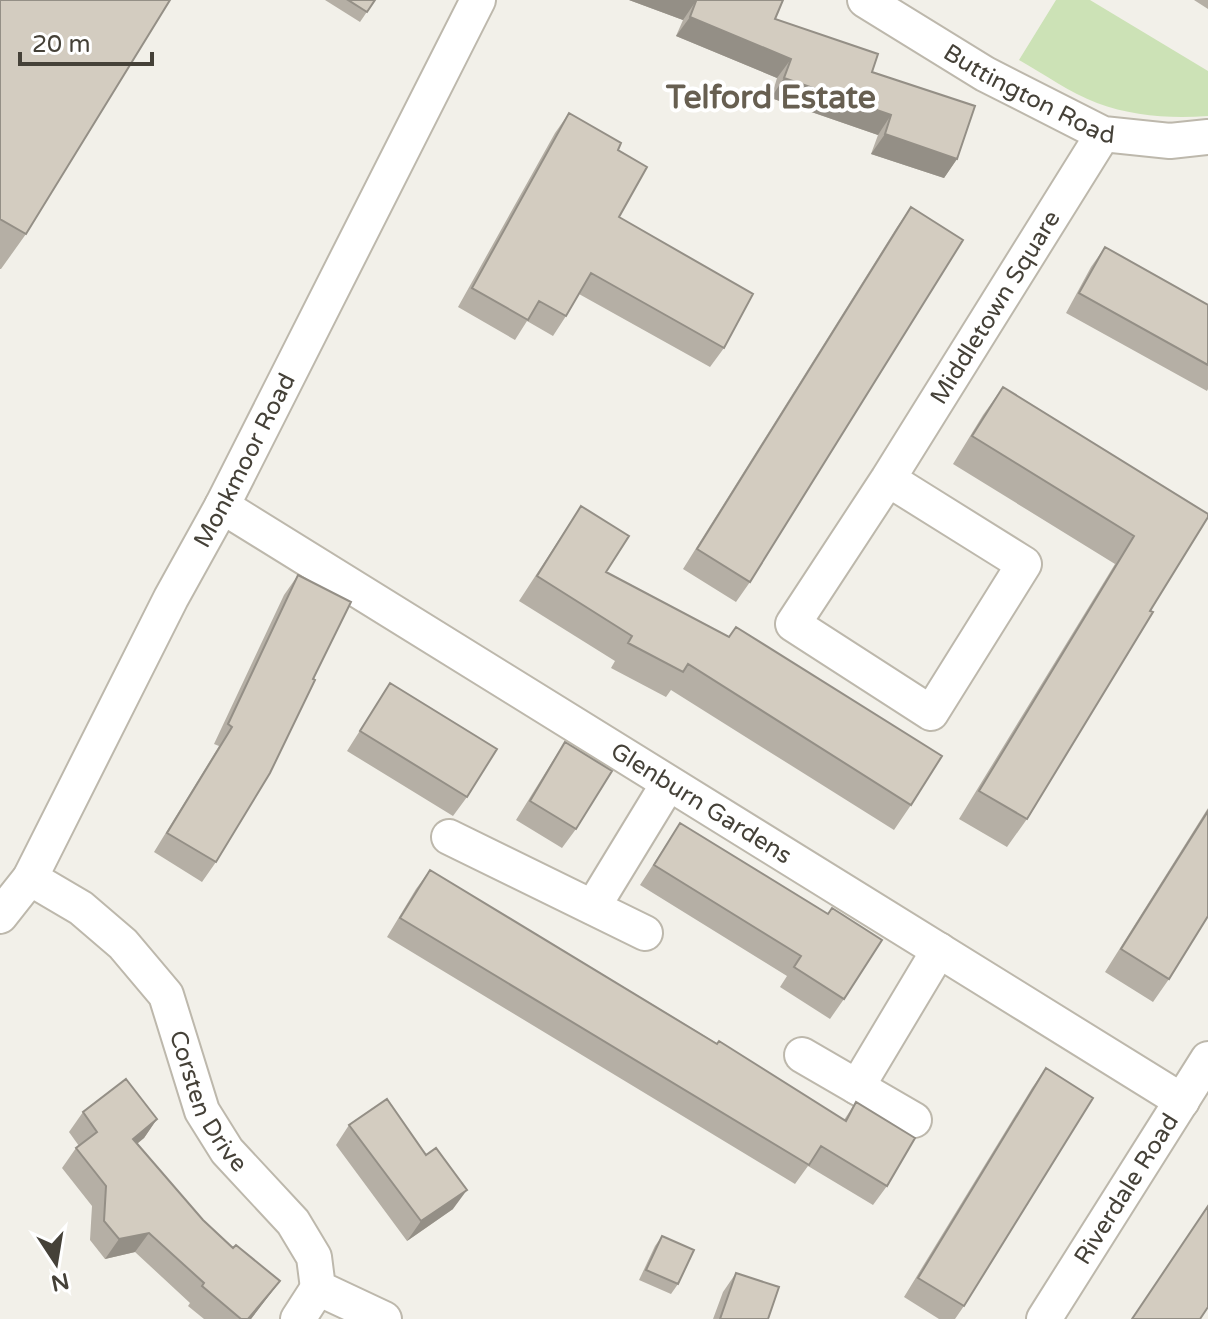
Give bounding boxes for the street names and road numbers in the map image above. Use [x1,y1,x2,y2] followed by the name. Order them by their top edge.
[938,38,1116,150] street label: Buttington Road
[924,205,1066,409] street label: Middletown Square
[187,368,301,553] street label: Monkmoor Road
[605,736,797,870] street label: Glenburn Gardens
[163,1027,253,1178] street label: Corsten Drive
[1068,1108,1185,1270] street label: Riverdale Road

